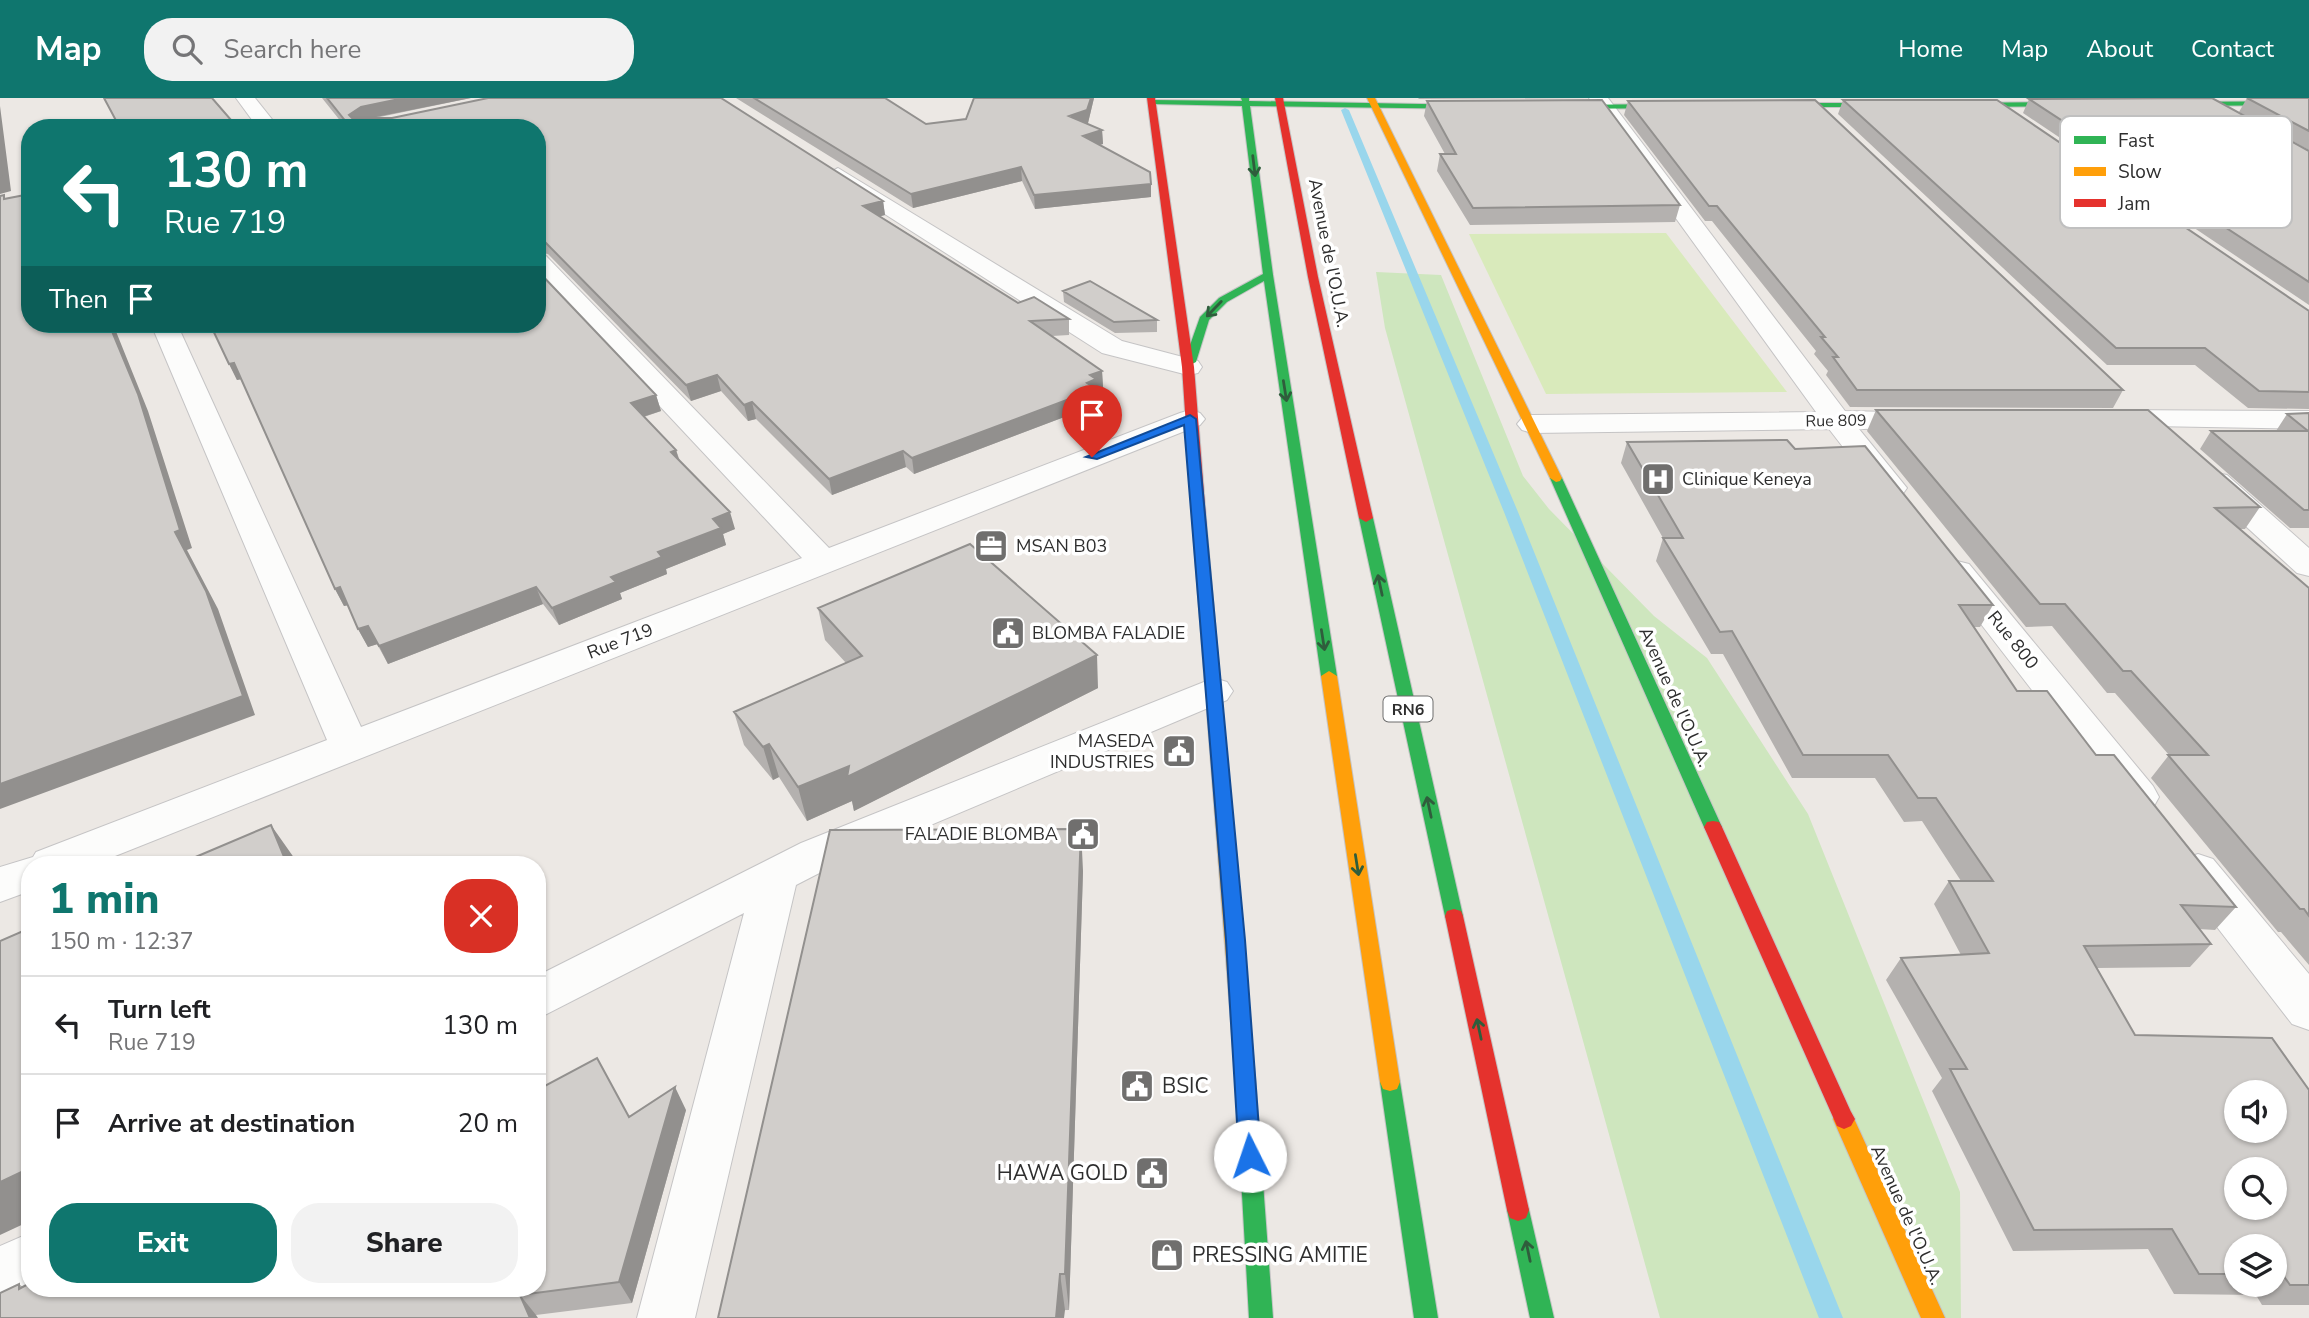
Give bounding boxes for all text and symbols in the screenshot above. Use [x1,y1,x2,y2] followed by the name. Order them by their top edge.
[144,18,634,81] search box
[35,27,102,72] text: Map
[168,30,206,68] icon: search
[224,32,361,67] text: Search here
[1898,33,1963,65] text: Home
[2001,33,2048,65] text: Map
[2086,33,2153,65] text: About
[2191,33,2274,65] text: Contact
[2060,116,2292,228] legend
[2118,128,2154,154] text: Fast
[164,137,308,204] text: 130 m
[49,147,140,238] icon: left
[1247,154,1260,176] one-way arrow
[2118,159,2162,185] text: Slow
[1303,177,1355,329] street label: Avenue de l'O.U.A.
[2117,191,2151,217] text: Jam
[164,201,286,244] text: Rue 719
[122,280,160,318] icon: arrive
[49,282,108,317] text: Then
[1205,300,1222,317] one-way arrow
[1279,379,1292,402] one-way arrow
[1062,385,1122,457] pin
[1073,396,1111,434] icon: arrive
[1805,409,1867,433] street label: Rue 809
[1639,460,1677,498] hospital icon: Clinique Keneya
[1682,467,1812,491] place label: Clinique Keneya
[972,527,1010,565] office icon: MSAN B03
[1016,534,1107,558] place label: MSAN B03
[1373,574,1387,597] one-way arrow
[1982,606,2044,674] street label: Rue 800
[989,614,1027,652] public building icon: BLOMBA FALADIE
[584,617,656,665] street label: Rue 719
[1032,621,1185,645] place label: BLOMBA FALADIE
[1633,623,1717,771] street label: Avenue de l'O.U.A.
[1317,628,1330,651] one-way arrow
[1384,696,1432,722] road number: RN6
[1050,729,1154,774] place label: MASEDA INDUSTRIES
[1160,732,1198,770] public building icon: MASEDA INDUSTRIES
[1422,796,1436,819] one-way arrow
[1064,815,1102,853] public building icon: FALADIE BLOMBA
[905,822,1058,846] place label: FALADIE BLOMBA
[1351,853,1364,876] one-way arrow
[49,871,159,928] text: 1 min
[444,879,518,953] button: close
[49,926,194,957] text: 150 m · 12:37
[108,992,211,1027] text: Turn left
[49,1006,87,1044] icon: left
[442,1008,518,1043] text: 130 m
[1471,1018,1485,1041] one-way arrow
[108,1027,196,1058] text: Rue 719
[1118,1067,1156,1105] public building icon: BSIC
[1162,1072,1209,1100] place label: BSIC
[2224,1080,2287,1297] map controls
[2224,1080,2287,1143] button: sound
[49,1104,87,1142] icon: arrive
[108,1106,355,1141] text: Arrive at destination
[458,1106,518,1141] text: 20 m
[1213,1119,1287,1193] position arrow
[1865,1141,1949,1289] street label: Avenue de l'O.U.A.
[1133,1154,1171,1192] public building icon: HAWA GOLD
[2224,1157,2287,1220] button: search
[997,1159,1128,1187] place label: HAWA GOLD
[49,1203,277,1283] button: Exit
[291,1203,518,1283] button: Share
[2224,1234,2287,1297] button: layers
[1148,1236,1186,1274] shop icon: PRESSING AMITIE
[1520,1240,1534,1263] one-way arrow
[1192,1241,1368,1269] place label: PRESSING AMITIE

